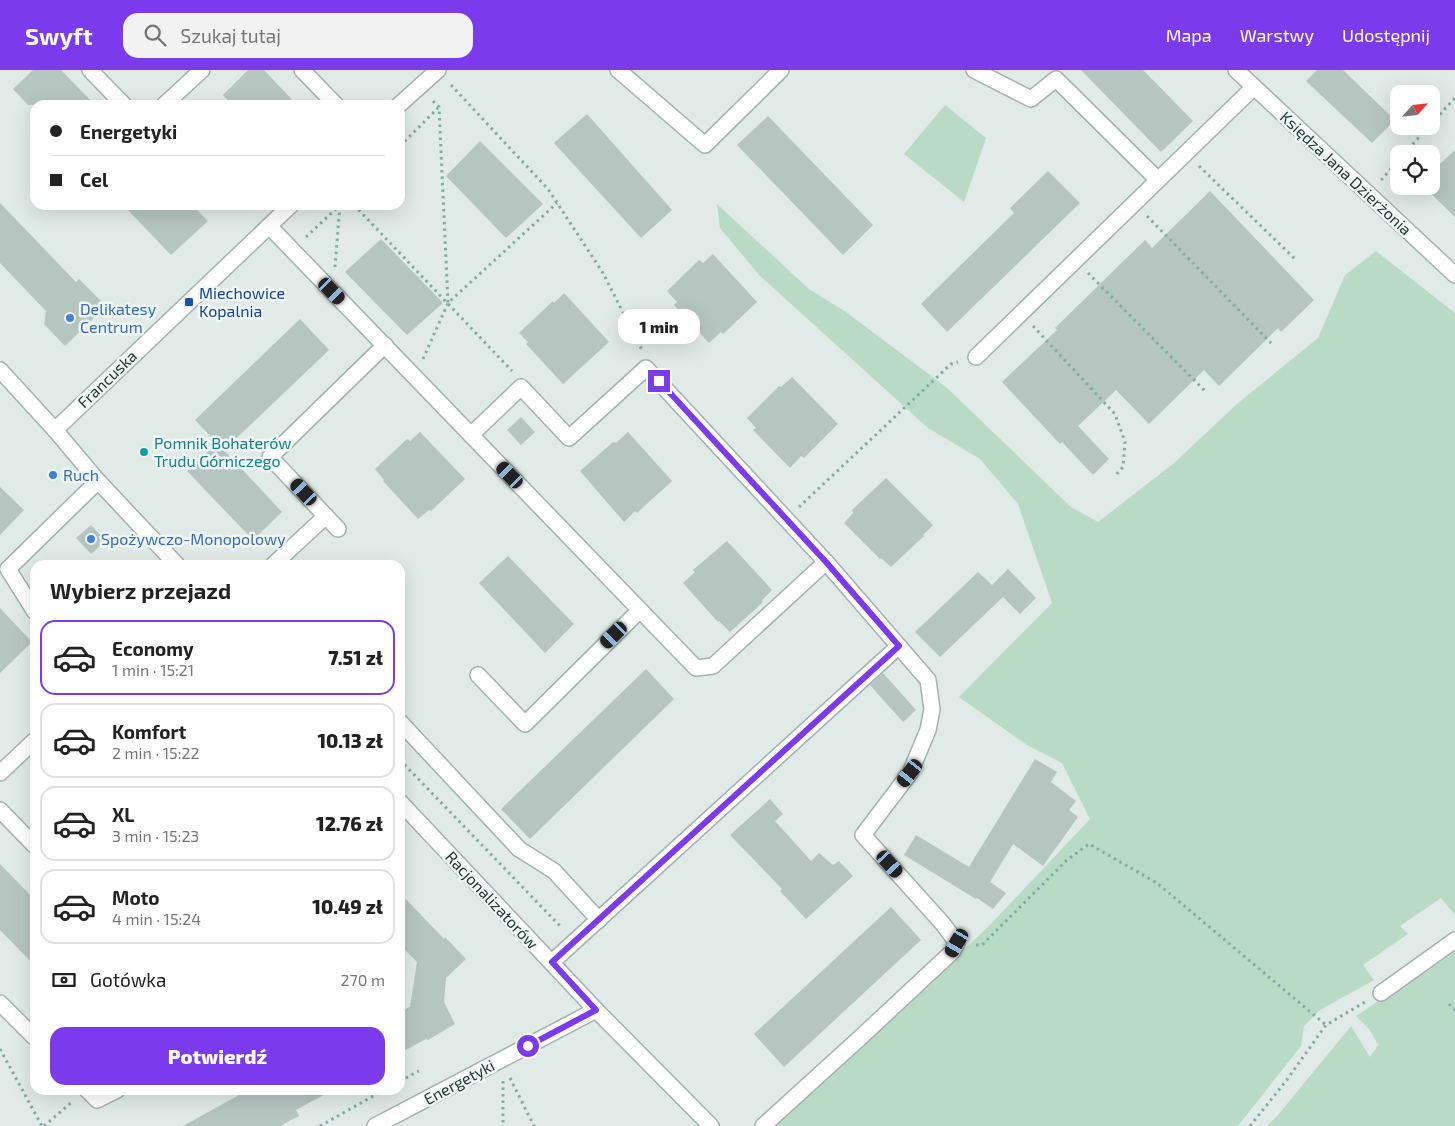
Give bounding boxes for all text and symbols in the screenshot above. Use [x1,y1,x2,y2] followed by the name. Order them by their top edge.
[123,13,473,58] search box
[25,21,93,50] text: Swyft
[141,21,169,49] icon: search
[181,24,281,47] text: Szukaj tutaj
[1166,24,1212,46] text: Mapa
[1240,24,1314,46] text: Warstwy
[1342,24,1430,46] text: Udostępnij
[1390,85,1440,135] north arrow
[1390,85,1440,195] map controls
[1277,107,1416,238] street label: Księdza Jana Dzierżonia
[80,120,177,143] text: Energetyki
[1390,145,1440,195] button: locate
[80,168,108,191] text: Cel
[316,275,347,307] car
[199,283,285,320] place label: Miechowice Kopalnia
[183,296,195,308] marker: Miechowice Kopalnia
[80,299,157,336] place label: Delikatesy Centrum
[618,308,700,344] callout: 1 min
[64,312,76,324] marker: Delikatesy Centrum
[639,317,679,336] text: 1 min
[73,346,140,411] street label: Francuska
[648,370,670,392] route end
[154,433,291,470] place label: Pomnik Bohaterów Trudu Górniczego
[138,446,150,458] marker: Pomnik Bohaterów Trudu Górniczego
[494,459,525,491] car
[63,465,99,484] place label: Ruch
[47,469,59,481] marker: Ruch
[288,476,319,508] car
[101,529,286,548] place label: Spożywczo-Monopolowy
[85,533,97,545] marker: Spożywczo-Monopolowy
[50,577,231,603] text: Wybierz przejazd
[598,619,629,651] car
[52,635,97,680] icon: car
[112,637,194,660] text: Economy
[328,646,383,669] text: 7.51 zł
[112,660,194,679] text: 1 min · 15:21
[52,718,97,763] icon: car
[112,720,186,743] text: Komfort
[317,729,383,752] text: 10.13 zł
[112,743,199,762] text: 2 min · 15:22
[894,757,925,789] car
[52,801,97,846] icon: car
[112,803,134,826] text: XL
[316,812,383,835] text: 12.76 zł
[112,826,199,845] text: 3 min · 15:23
[441,847,543,953] street label: Racjonalizatorów
[874,848,905,880] car
[52,884,97,929] icon: car
[112,886,160,909] text: Moto
[312,895,383,918] text: 10.49 zł
[112,909,201,928] text: 4 min · 15:24
[943,926,970,960] car
[50,966,78,994] icon: cash
[90,968,166,991] text: Gotówka
[341,970,385,989] text: 270 m
[50,1027,385,1085] button: Potwierdź
[517,1035,539,1057] route start
[420,1055,497,1108] street label: Energetyki

